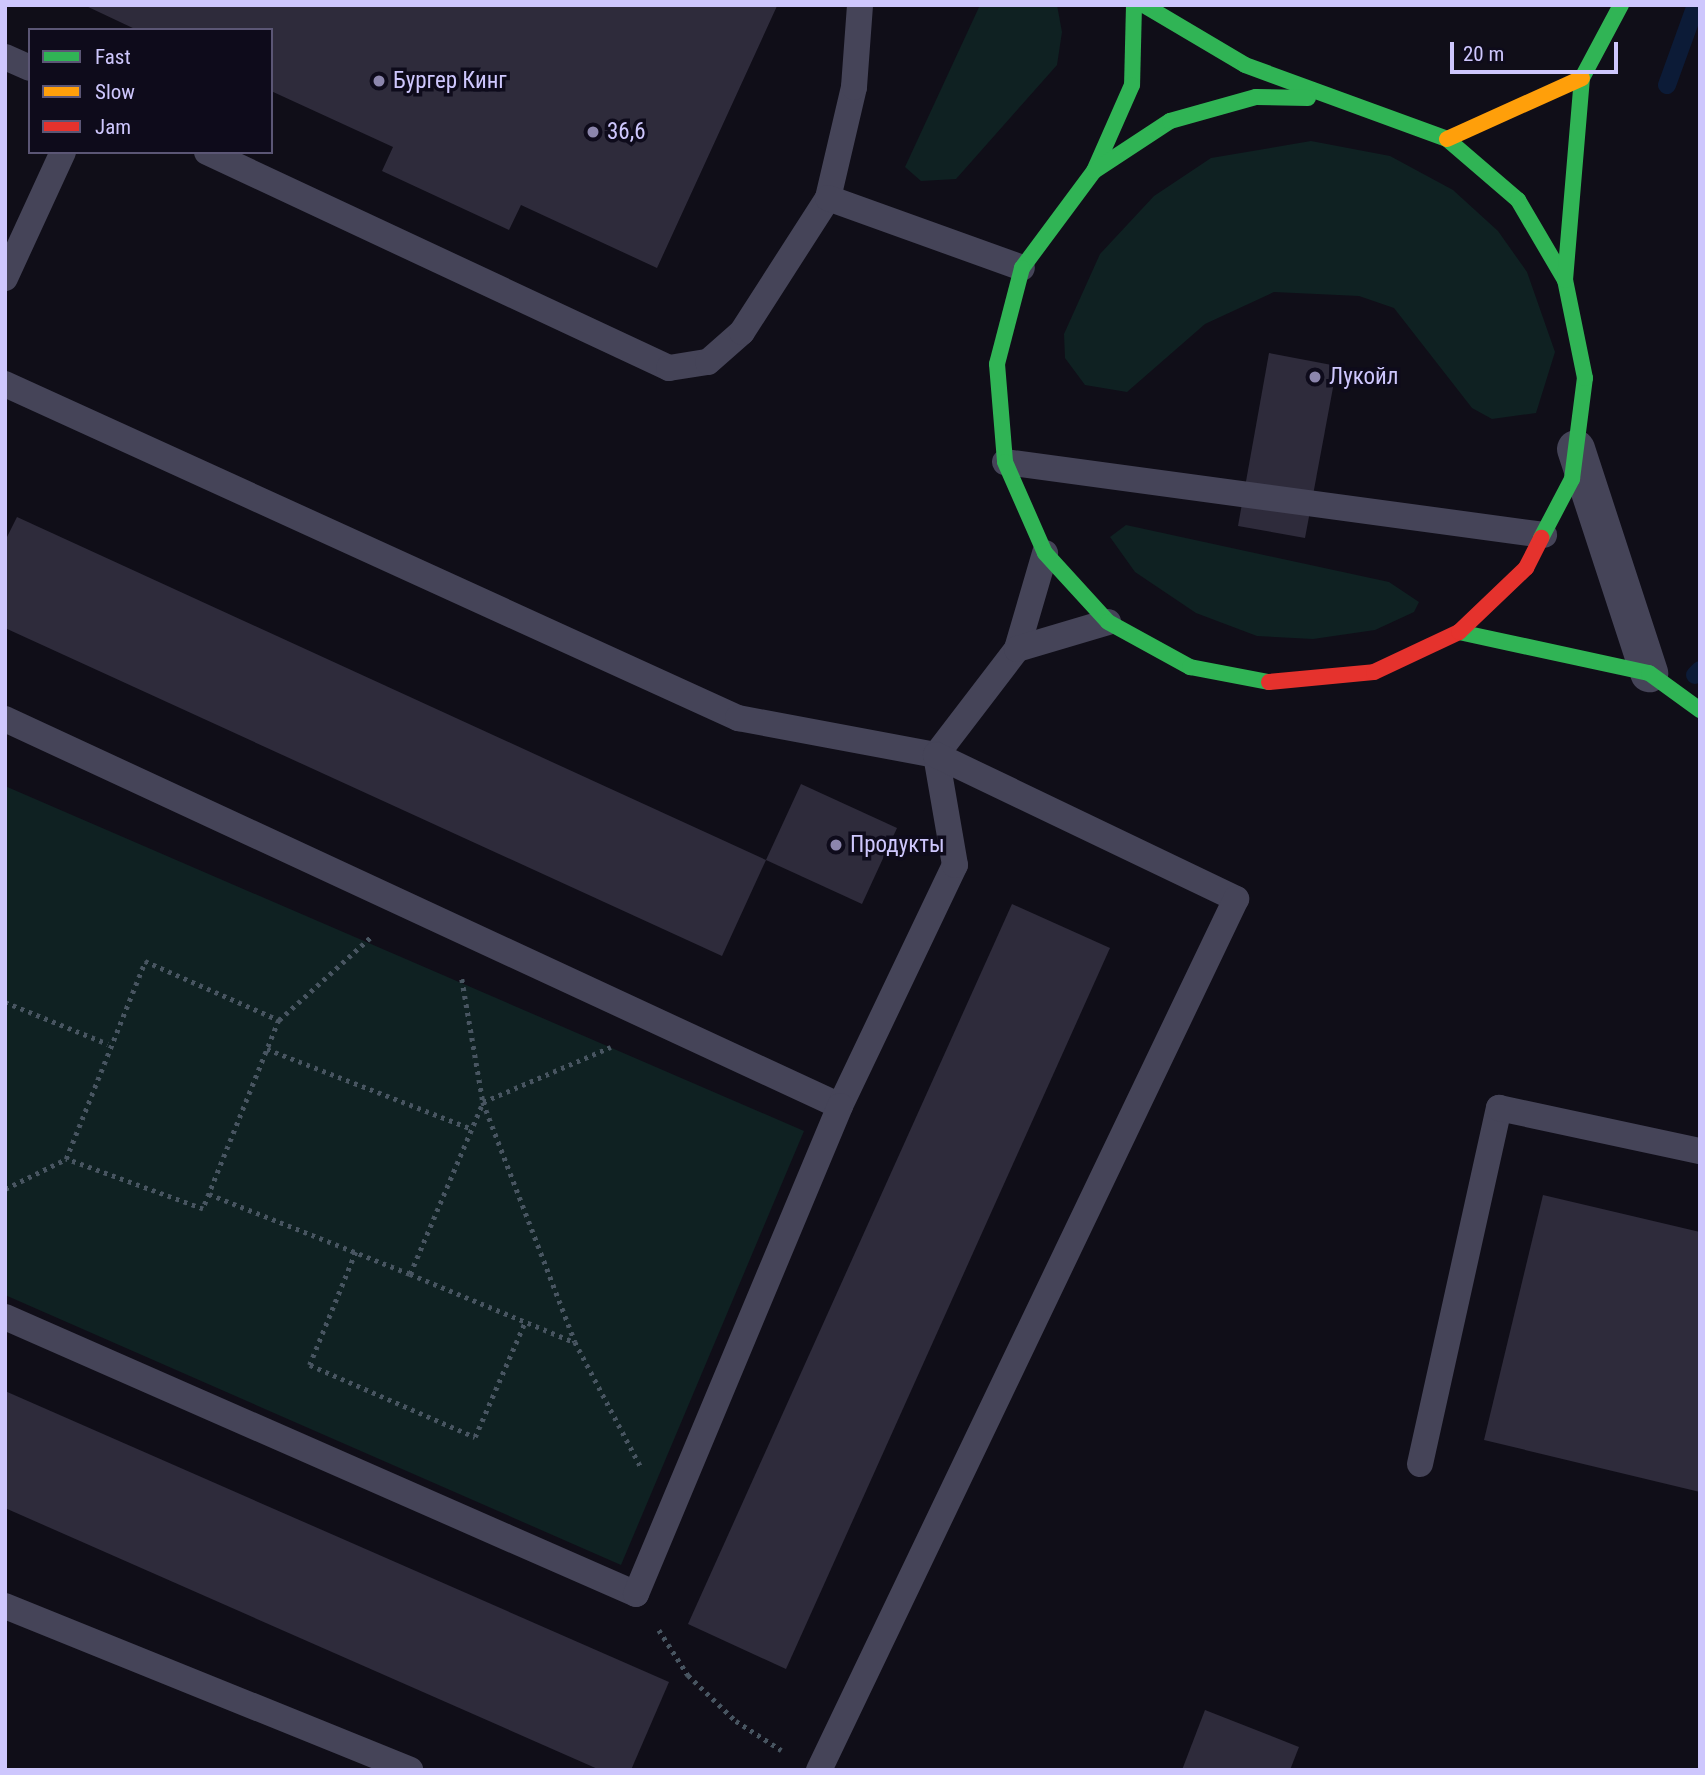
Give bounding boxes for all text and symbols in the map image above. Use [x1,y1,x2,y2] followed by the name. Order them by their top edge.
[28,28,273,154] legend
[1453,28,1621,72] scale bar
[1463,42,1504,66] text: 20 m
[95,45,131,69] text: Fast
[393,67,507,95] place label: Бургер Кинг
[371,73,387,89] marker: Бургер Кинг
[95,80,135,104] text: Slow
[95,115,131,139] text: Jam
[607,118,646,146] place label: 36,6
[585,124,601,140] marker: 36,6
[1329,363,1399,391] place label: Лукойл
[1307,369,1323,385] marker: Лукойл
[850,831,945,859] place label: Продукты
[828,837,844,853] marker: Продукты

